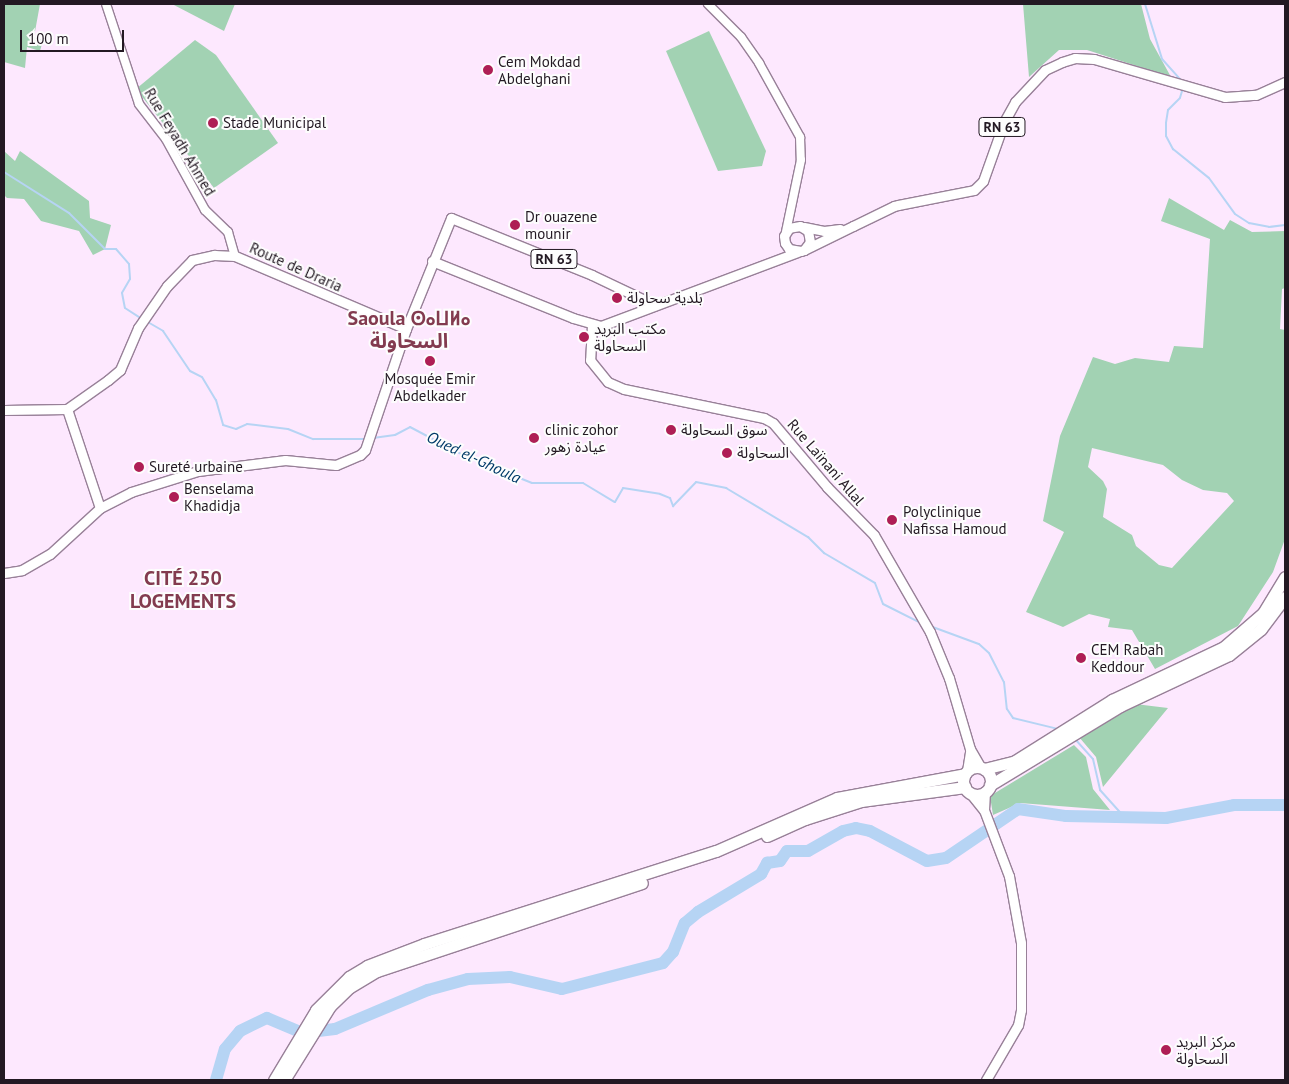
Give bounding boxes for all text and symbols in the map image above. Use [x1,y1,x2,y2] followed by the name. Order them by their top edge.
[22,20,126,52] scale bar
[28,29,69,48] text: 100 m
[498,52,581,87] place label: Cem Mokdad Abdelghani
[482,64,494,76] marker: Cem Mokdad Abdelghani
[141,85,219,199] street label: Rue Feyadh Ahmed
[223,114,326,132] place label: Stade Municipal
[978,115,1026,138] road number: RN 63
[207,117,219,129] marker: Stade Municipal
[525,207,597,242] place label: Dr ouazene mounir
[509,219,521,231] marker: Dr ouazene mounir
[247,239,345,295] street label: Route de Draria
[530,248,578,270] road number: RN 63
[627,289,703,307] place label: بلدية سحاولة
[611,292,623,304] marker: بلدية سحاولة
[348,306,470,353] district label: Saoula ⵙⴰⵡⵍⴰ السحاولة
[594,319,666,354] place label: مكتب البريد السحاولة
[578,331,590,343] marker: مكتب البريد السحاولة
[424,355,436,367] marker: Mosquée Emir Abdelkader
[385,369,475,404] place label: Mosquée Emir Abdelkader
[784,415,868,509] street label: Rue Laïnani Allal
[545,420,619,455] place label: clinic zohor عيادة زهور
[681,421,767,439] place label: سوق السحاولة
[665,424,677,436] marker: سوق السحاولة
[424,427,524,487] water label: Oued el-Ghoula
[527,431,541,445] marker: clinic zohor عيادة زهور
[737,444,789,462] place label: السحاولة
[721,447,733,459] marker: السحاولة
[149,458,243,476] place label: Sureté urbaine
[133,461,145,473] marker: Sureté urbaine
[184,479,254,514] place label: Benselama Khadidja
[168,491,180,503] marker: Benselama Khadidja
[903,502,1007,537] place label: Polyclinique Nafissa Hamoud
[885,513,899,527] marker: Polyclinique Nafissa Hamoud
[124,566,242,613] district label: CITÉ 250 LOGEMENTS
[1091,640,1163,675] place label: CEM Rabah Keddour
[1075,652,1087,664] marker: CEM Rabah Keddour
[1176,1032,1236,1067] place label: مركز البريد السحاولة
[1160,1044,1172,1056] marker: مركز البريد السحاولة

